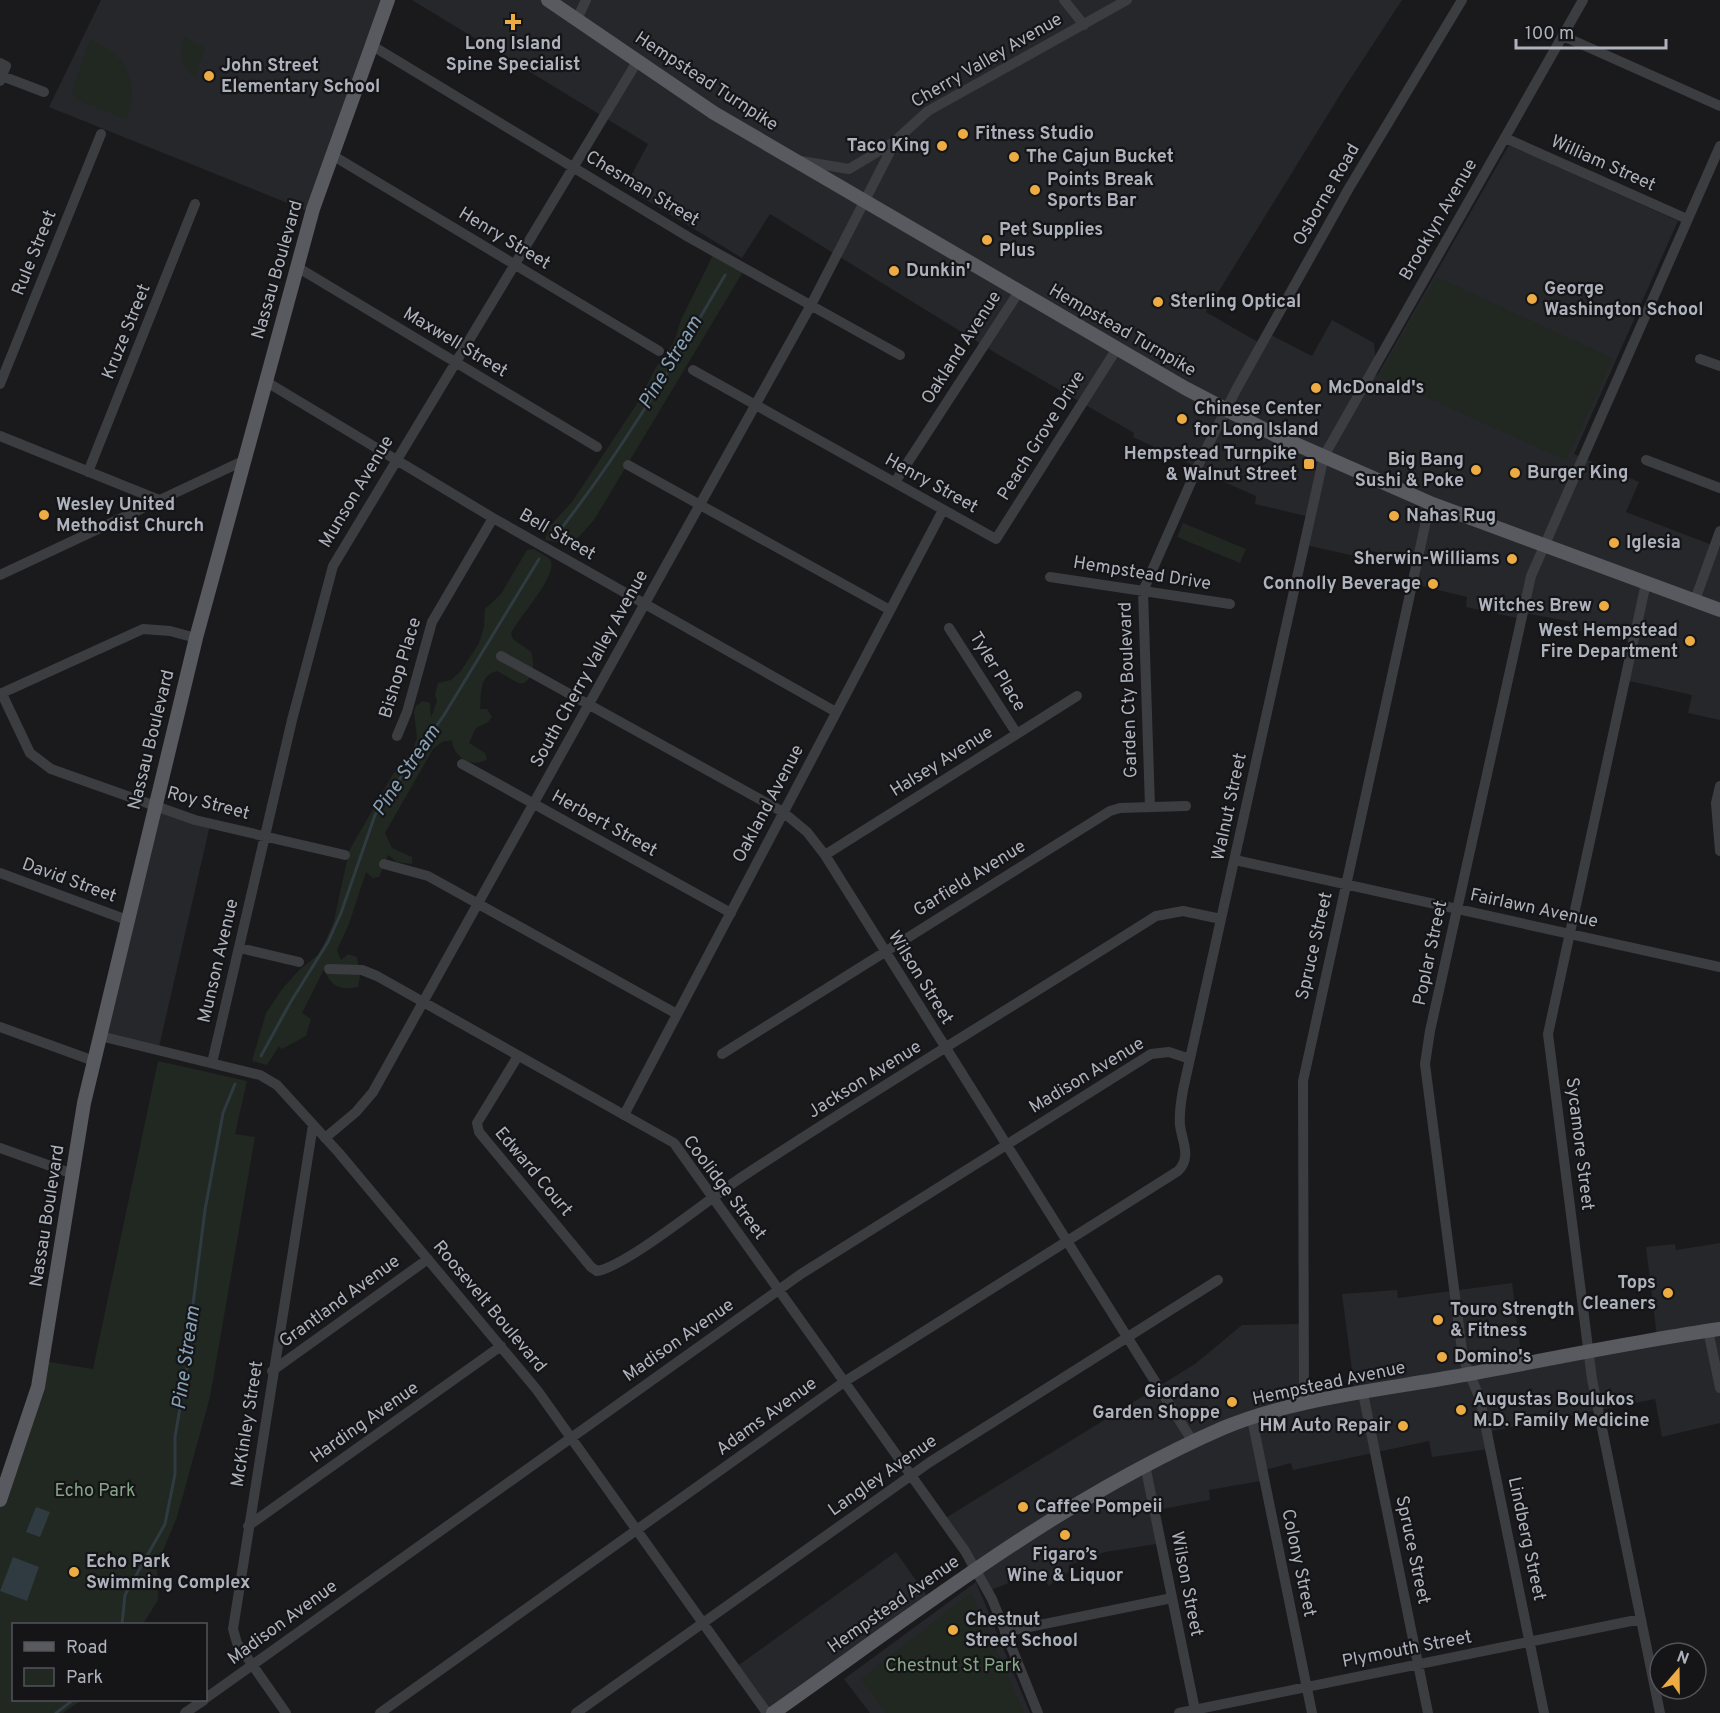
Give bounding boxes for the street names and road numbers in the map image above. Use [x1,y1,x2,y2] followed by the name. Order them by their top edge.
[907,8,1067,114] street label: Cherry Valley Avenue
[630,27,782,137] street label: Hempstead Turnpike
[1547,131,1659,197] street label: William Street
[1288,140,1366,250] street label: Osborne Road
[581,146,703,232] street label: Chesman Street
[1395,155,1483,285] street label: Brooklyn Avenue
[247,198,309,342] street label: Nassau Boulevard
[454,203,554,275] street label: Henry Street
[7,207,63,299] street label: Rule Street
[1044,279,1200,383] street label: Hempstead Turnpike
[97,281,157,383] street label: Kruze Street
[917,287,1007,409] street label: Oakland Avenue
[398,303,512,383] street label: Maxwell Street
[993,367,1091,505] street label: Peach Grove Drive
[314,432,400,552] street label: Munson Avenue
[880,449,982,519] street label: Henry Street
[514,504,600,566] street label: Bell Street
[1071,552,1213,596] street label: Hempstead Drive
[526,566,654,772] street label: South Cherry Valley Avenue
[1114,602,1144,778] street label: Garden Cty Boulevard
[375,615,427,721] street label: Bishop Place
[963,628,1031,716] street label: Tyler Place
[123,668,181,812] street label: Nassau Boulevard
[886,721,998,803] street label: Halsey Avenue
[728,741,810,867] street label: Oakland Avenue
[1207,751,1253,863] street label: Walnut Street
[164,782,252,826] street label: Roy Street
[547,785,661,863] street label: Herbert Street
[910,835,1030,923] street label: Garfield Avenue
[19,853,119,909] street label: David Street
[1468,884,1600,934] street label: Fairlawn Avenue
[1291,890,1339,1002] street label: Spruce Street
[194,897,244,1025] street label: Munson Avenue
[1409,898,1453,1008] street label: Poplar Street
[882,927,958,1029] street label: Wilson Street
[1025,1033,1149,1119] street label: Madison Avenue
[804,1036,926,1124] street label: Jackson Avenue
[1559,1076,1599,1212] street label: Sycamore Street
[489,1123,577,1221] street label: Edward Court
[677,1131,771,1245] street label: Coolidge Street
[25,1143,71,1289] street label: Nassau Boulevard
[427,1236,551,1378] street label: Roosevelt Boulevard
[275,1250,405,1354] street label: Grantland Avenue
[619,1294,739,1388] street label: Madison Avenue
[1250,1357,1408,1411] street label: Hempstead Avenue
[227,1359,269,1489] street label: McKinley Street
[712,1373,822,1461] street label: Adams Avenue
[306,1377,424,1469] street label: Harding Avenue
[824,1430,942,1522] street label: Langley Avenue
[1502,1475,1550,1603] street label: Lindberg Street
[1389,1494,1435,1606] street label: Spruce Street
[1275,1507,1321,1619] street label: Colony Street
[1165,1530,1207,1638] street label: Wilson Street
[824,1551,964,1659] street label: Hempstead Avenue
[223,1575,343,1671] street label: Madison Avenue
[1340,1626,1474,1674] street label: Plymouth Street

